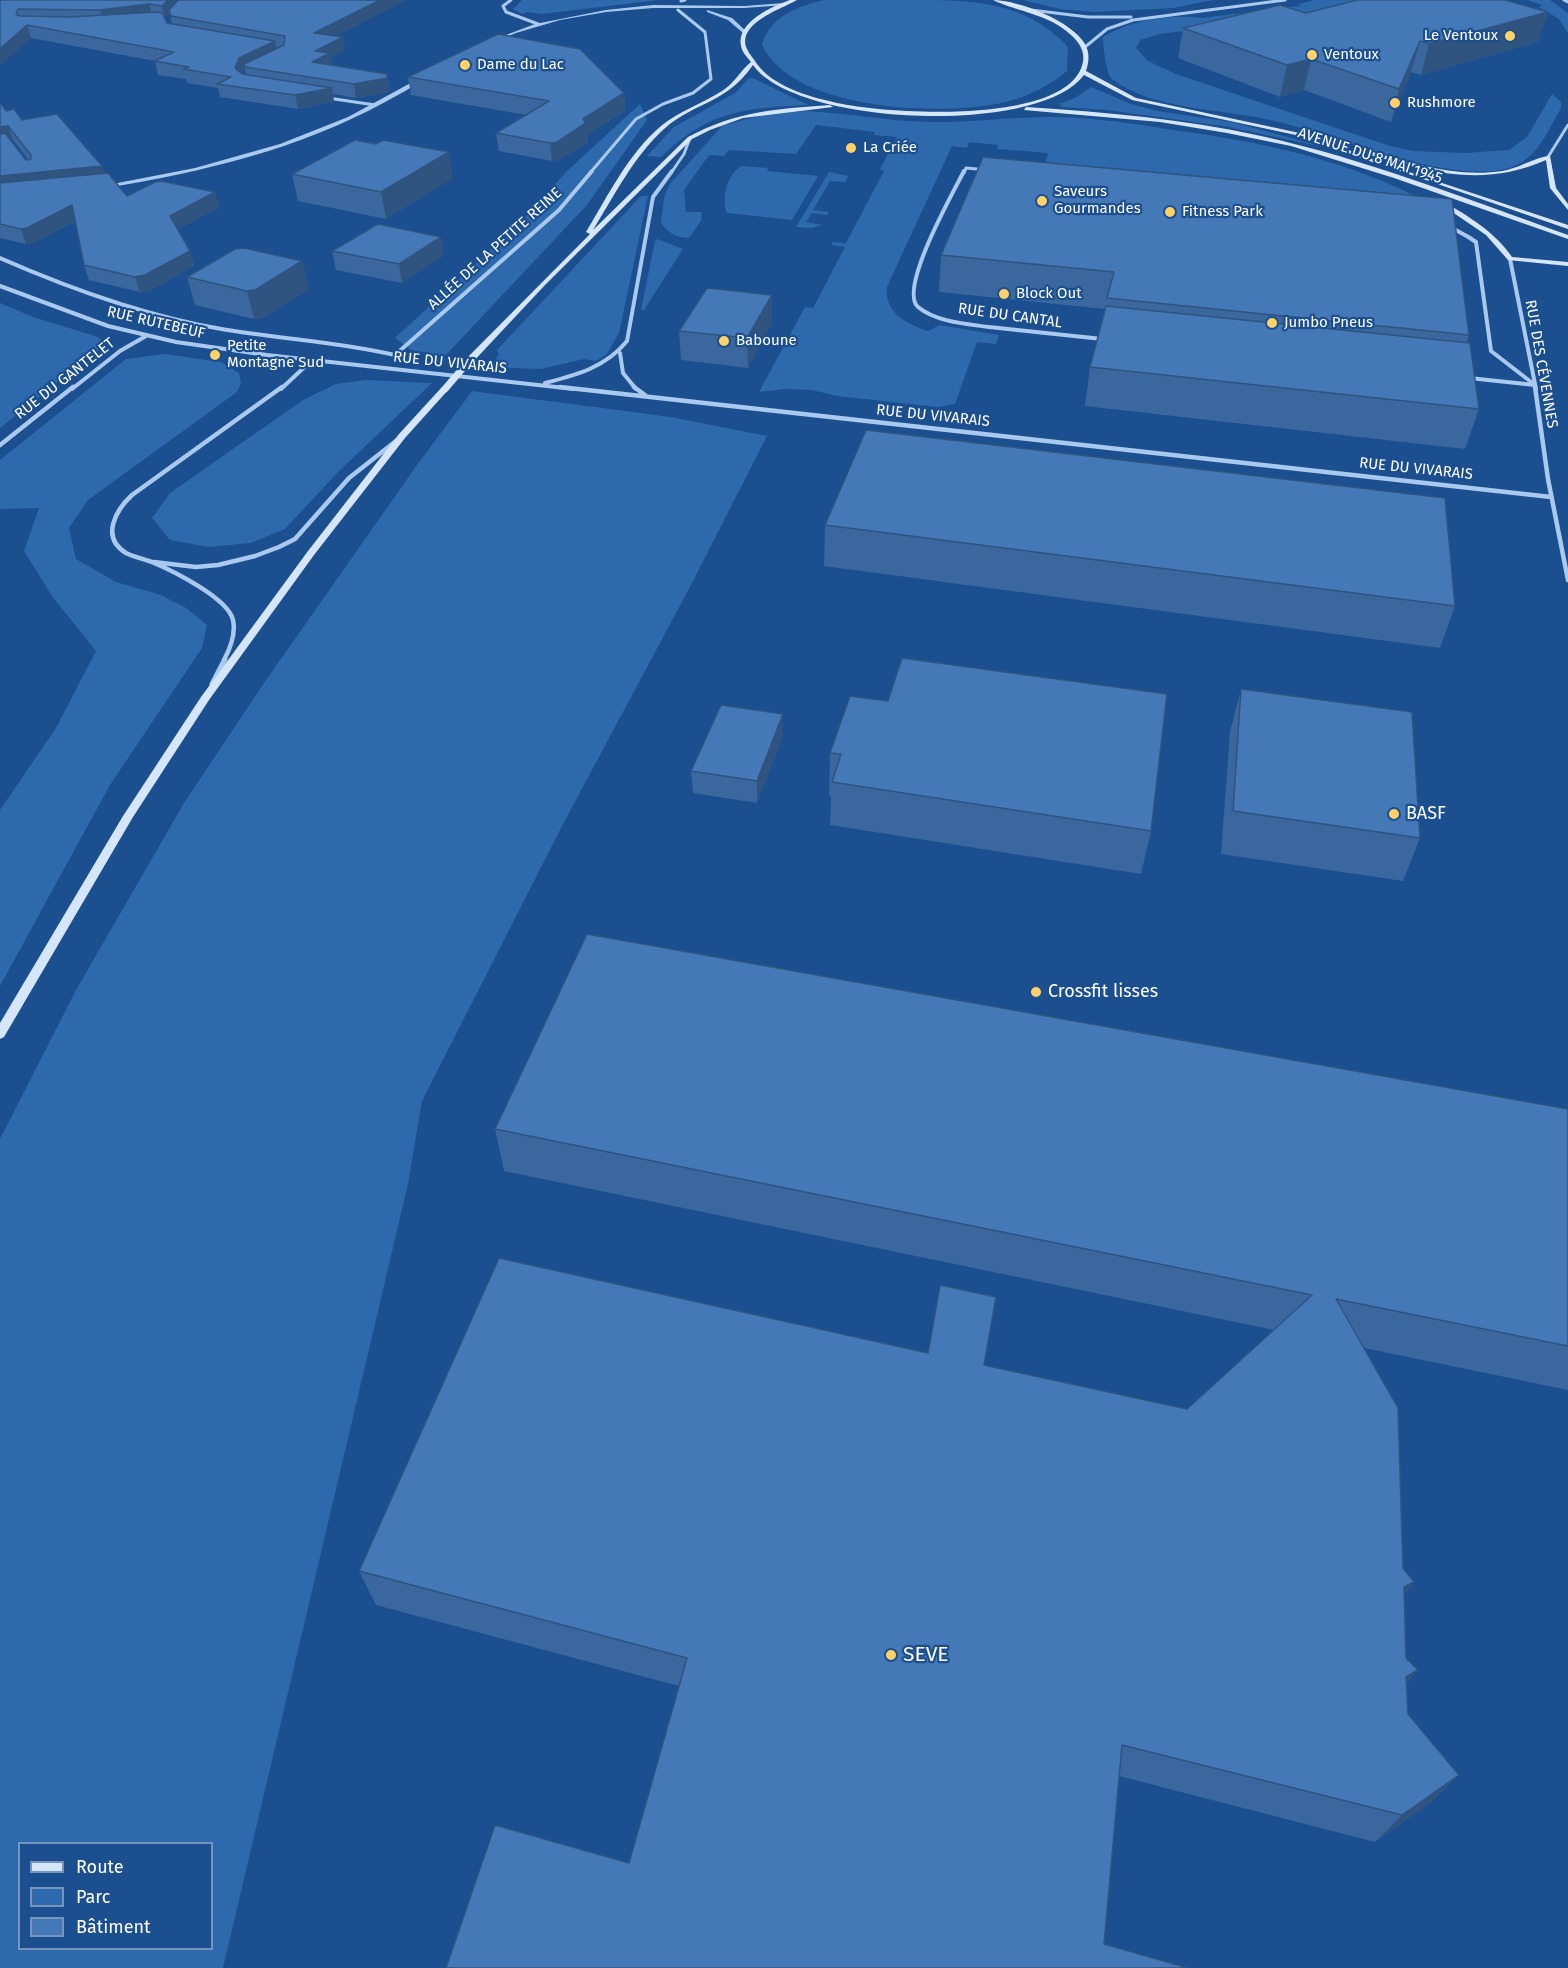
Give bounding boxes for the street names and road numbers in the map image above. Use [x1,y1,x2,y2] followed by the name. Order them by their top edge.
[1295,124,1445,188] street label: AVENUE DU 8 MAI 1945
[424,184,566,314] street label: ALLÉE DE LA PETITE REINE
[1521,298,1561,430] street label: RUE DES CÉVENNES
[957,300,1063,332] street label: RUE DU CANTAL
[105,303,207,343] street label: RUE RUTEBEUF
[11,334,119,424] street label: RUE DU GANTELET
[392,348,508,378] street label: RUE DU VIVARAIS
[875,401,991,431] street label: RUE DU VIVARAIS
[1358,454,1474,484] street label: RUE DU VIVARAIS

